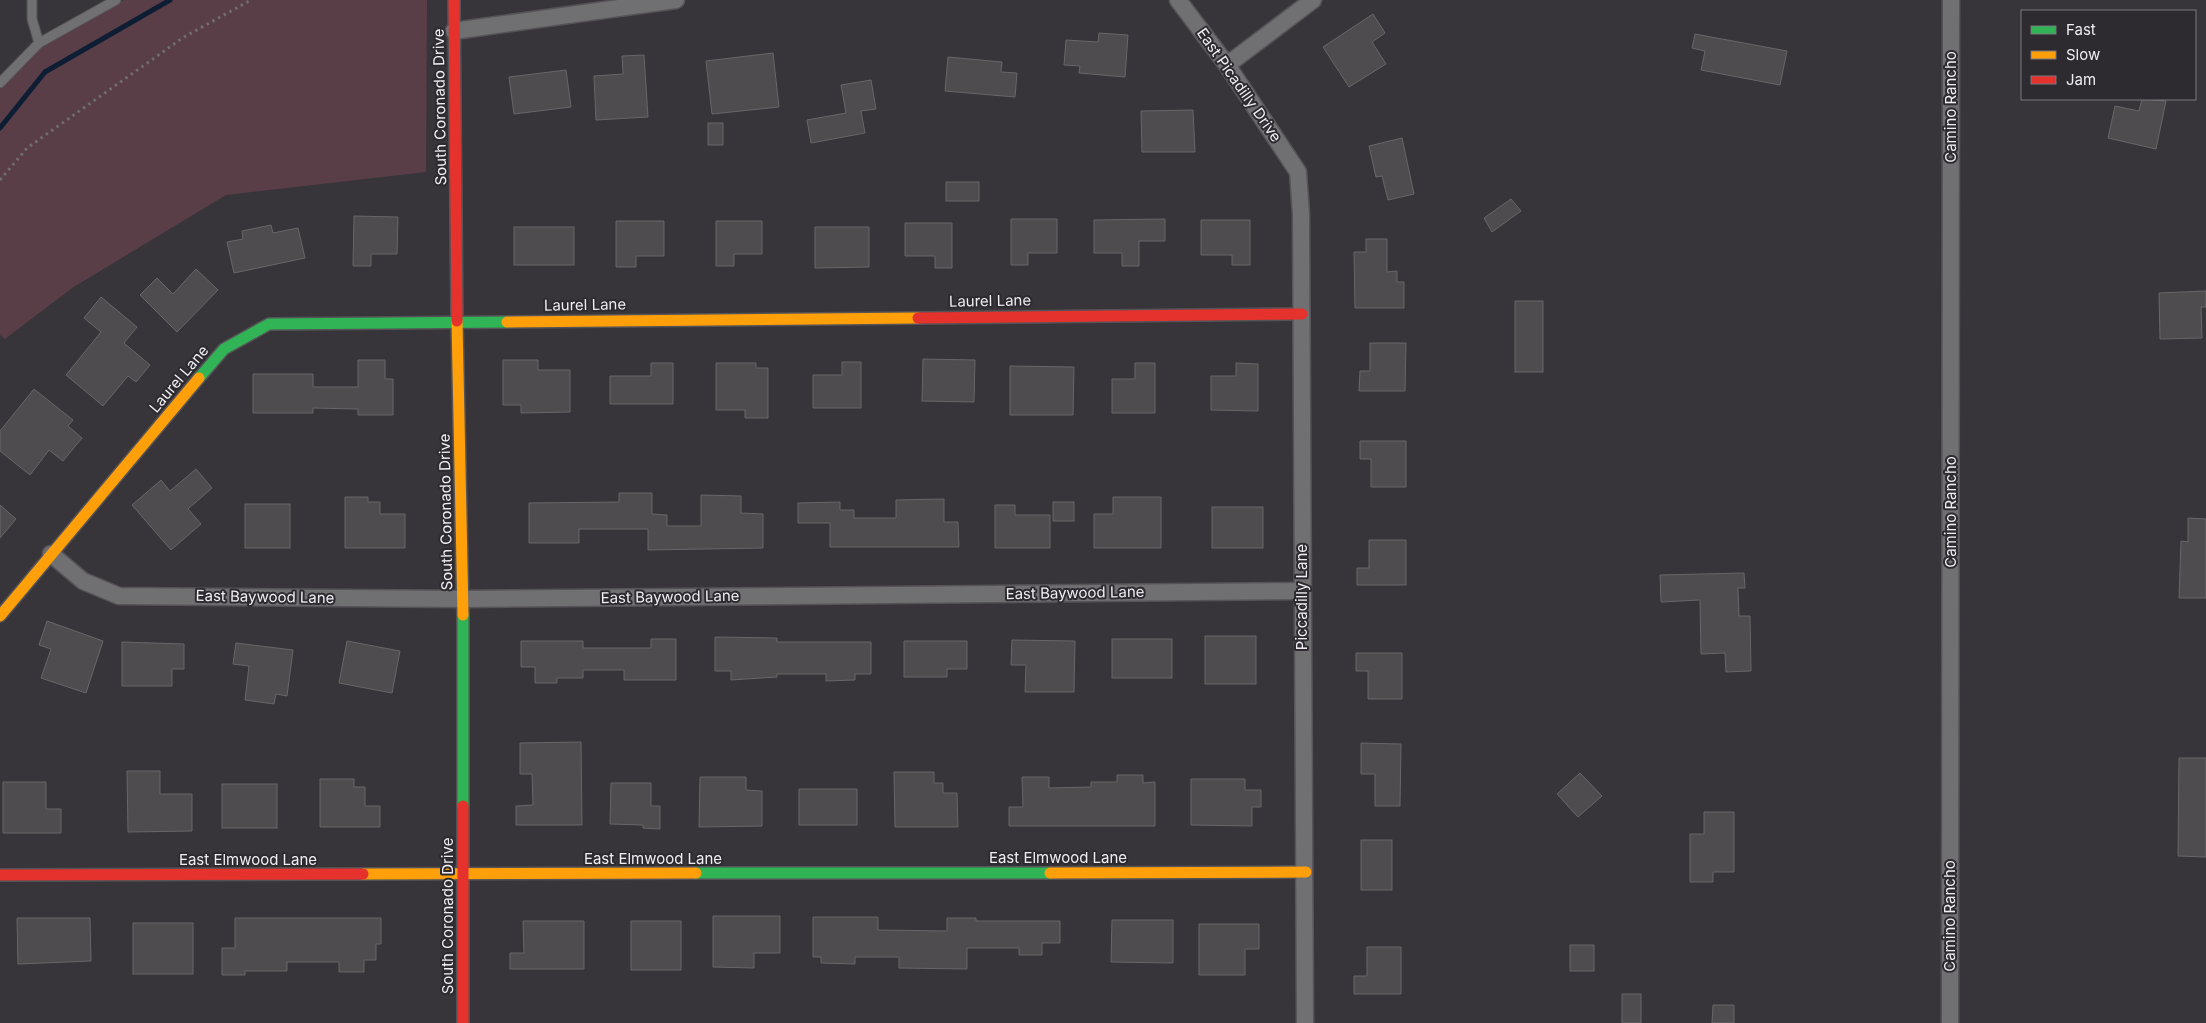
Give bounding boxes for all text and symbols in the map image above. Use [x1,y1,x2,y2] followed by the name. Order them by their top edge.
[2021,10,2196,100] legend
[2066,20,2096,39] text: Fast
[1193,24,1286,145] street label: East Picadilly Drive
[429,28,450,186] street label: South Coronado Drive
[2066,45,2100,64] text: Slow
[1941,51,1960,163] street label: Camino Rancho
[2066,70,2096,89] text: Jam
[949,290,1031,311] street label: Laurel Lane
[544,294,626,315] street label: Laurel Lane
[145,341,212,416] street label: Laurel Lane
[435,433,456,591] street label: South Coronado Drive
[1941,456,1960,568] street label: Camino Rancho
[1292,544,1311,650] street label: Piccadilly Lane
[1005,582,1145,603] street label: East Baywood Lane
[195,586,335,607] street label: East Baywood Lane
[600,586,740,607] street label: East Baywood Lane
[438,838,457,994] street label: South Coronado Drive
[989,848,1127,867] street label: East Elmwood Lane
[584,849,722,868] street label: East Elmwood Lane
[179,850,317,869] street label: East Elmwood Lane
[1940,860,1959,972] street label: Camino Rancho

